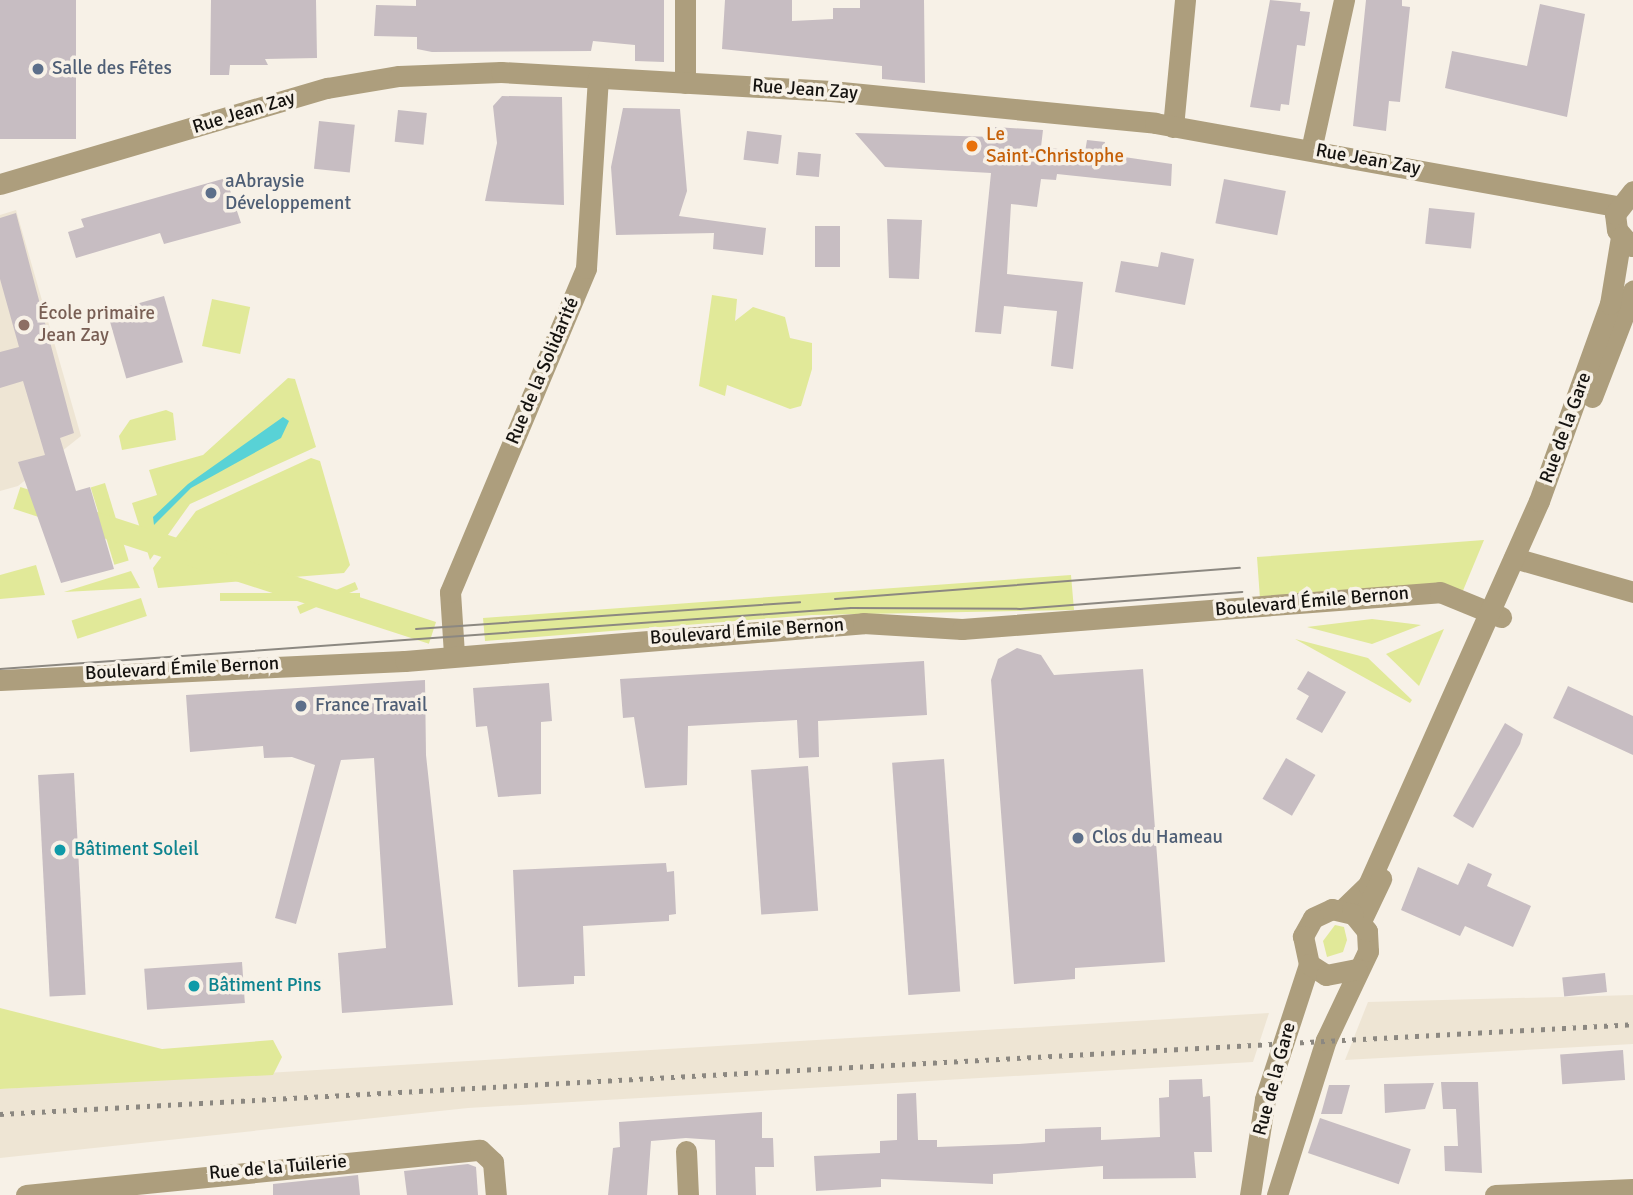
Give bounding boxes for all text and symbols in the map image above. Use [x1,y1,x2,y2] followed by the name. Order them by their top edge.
[52,58,172,80] place label: Salle des Fêtes
[30,61,46,77] marker: Salle des Fêtes
[751,75,859,105] street label: Rue Jean Zay
[190,87,298,139] street label: Rue Jean Zay
[986,124,1124,168] place label: Le Saint-Christophe
[964,138,980,154] marker: Le Saint-Christophe
[1314,140,1422,180] street label: Rue Jean Zay
[225,171,351,215] place label: aAbraysie Développement
[203,185,219,201] marker: aAbraysie Développement
[502,294,584,448] street label: Rue de la Solidarité
[38,303,155,347] place label: École primaire Jean Zay
[16,317,32,333] marker: École primaire Jean Zay
[1535,370,1597,486] street label: Rue de la Gare
[1214,582,1410,622] street label: Boulevard Émile Bernon
[649,614,845,650] street label: Boulevard Émile Bernon
[84,653,280,685] street label: Boulevard Émile Bernon
[315,695,427,717] place label: France Travail
[293,698,309,714] marker: France Travail
[1092,827,1223,849] place label: Clos du Hameau
[1070,830,1086,846] marker: Clos du Hameau
[74,839,199,861] place label: Bâtiment Soleil
[52,842,68,858] marker: Bâtiment Soleil
[208,975,321,997] place label: Bâtiment Pins
[186,978,202,994] marker: Bâtiment Pins
[1249,1020,1301,1138] street label: Rue de la Gare
[208,1151,348,1185] street label: Rue de la Tuilerie

